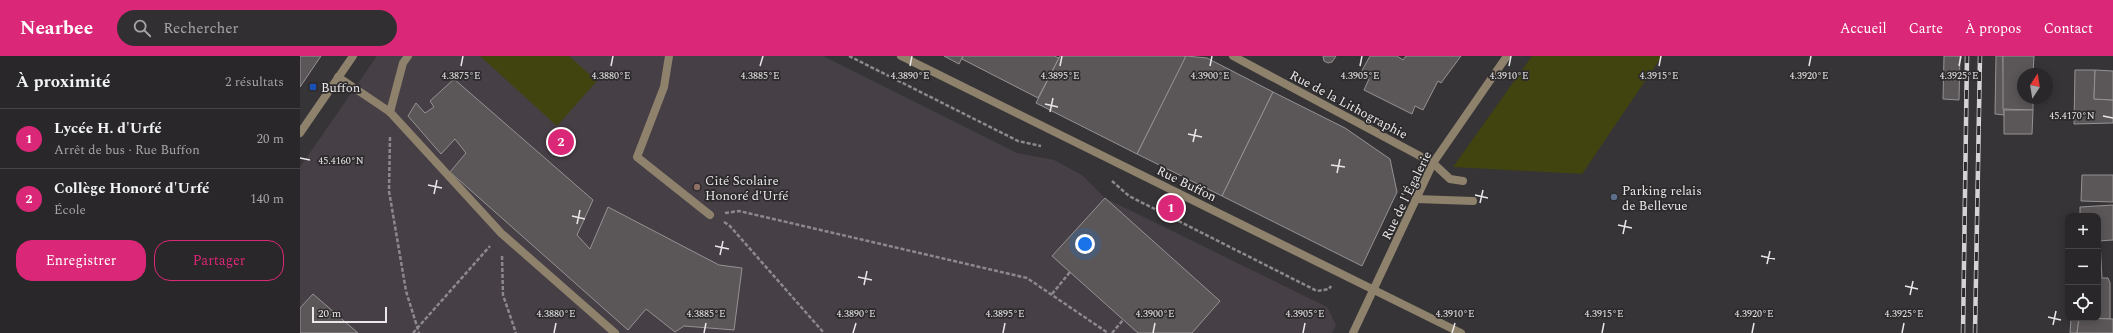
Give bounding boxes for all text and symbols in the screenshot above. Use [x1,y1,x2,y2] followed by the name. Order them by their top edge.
[117,10,397,46] search box
[20,14,93,43] text: Nearbee
[131,17,153,39] icon: search
[163,17,239,40] text: Rechercher
[1840,18,1887,39] text: Accueil
[1909,18,1943,39] text: Carte
[1965,18,2022,39] text: À propos
[2044,18,2093,39] text: Contact
[1286,65,1411,144] street label: Rue de la Lithographie
[441,68,481,84] text: 4.3875°E
[591,68,631,84] text: 4.3880°E
[740,68,780,84] text: 4.3885°E
[890,68,930,84] text: 4.3890°E
[1040,68,1080,84] text: 4.3895°E
[1190,68,1230,84] text: 4.3900°E
[1340,68,1380,84] text: 4.3905°E
[1489,68,1529,84] text: 4.3910°E
[1639,68,1679,84] text: 4.3915°E
[1789,68,1829,84] text: 4.3920°E
[1939,68,1979,84] text: 4.3925°E
[2017,68,2053,104] north arrow
[16,69,111,95] text: À proximité
[225,72,284,92] text: 2 résultats
[321,78,361,98] place label: Buffon
[308,82,318,92] marker: Buffon
[2049,108,2095,124] text: 45.4170°N
[54,117,162,140] text: Lycée H. d'Urfé
[548,127,574,157] pin: 2
[25,129,33,149] text: 1
[257,129,284,149] text: 20 m
[54,140,200,160] text: Arrêt de bus · Rue Buffon
[1377,148,1437,243] street label: Rue de l'Égalerie
[318,153,364,169] text: 45.4160°N
[1153,161,1220,207] street label: Rue Buffon
[705,171,789,206] place label: Cité Scolaire Honoré d'Urfé
[54,177,209,200] text: Collège Honoré d'Urfé
[1622,181,1702,216] place label: Parking relais de Bellevue
[692,182,702,192] marker: Cité Scolaire Honoré d'Urfé
[25,189,33,209] text: 2
[250,189,284,209] text: 140 m
[1609,192,1619,202] marker: Parking relais de Bellevue
[1158,193,1184,223] pin: 1
[54,200,86,220] text: École
[2065,213,2101,321] map controls
[2065,213,2101,249] button: +
[1075,234,1095,254] your location
[16,240,146,281] button: Enregistrer
[154,240,284,281] button: Partager
[2065,249,2101,285] button: −
[2065,285,2101,321] button: locate
[312,305,387,324] scale bar
[318,305,341,322] text: 20 m
[536,306,576,322] text: 4.3880°E
[686,306,726,322] text: 4.3885°E
[836,306,876,322] text: 4.3890°E
[985,306,1025,322] text: 4.3895°E
[1135,306,1175,322] text: 4.3900°E
[1285,306,1325,322] text: 4.3905°E
[1435,306,1475,322] text: 4.3910°E
[1584,306,1624,322] text: 4.3915°E
[1734,306,1774,322] text: 4.3920°E
[1884,306,1924,322] text: 4.3925°E

